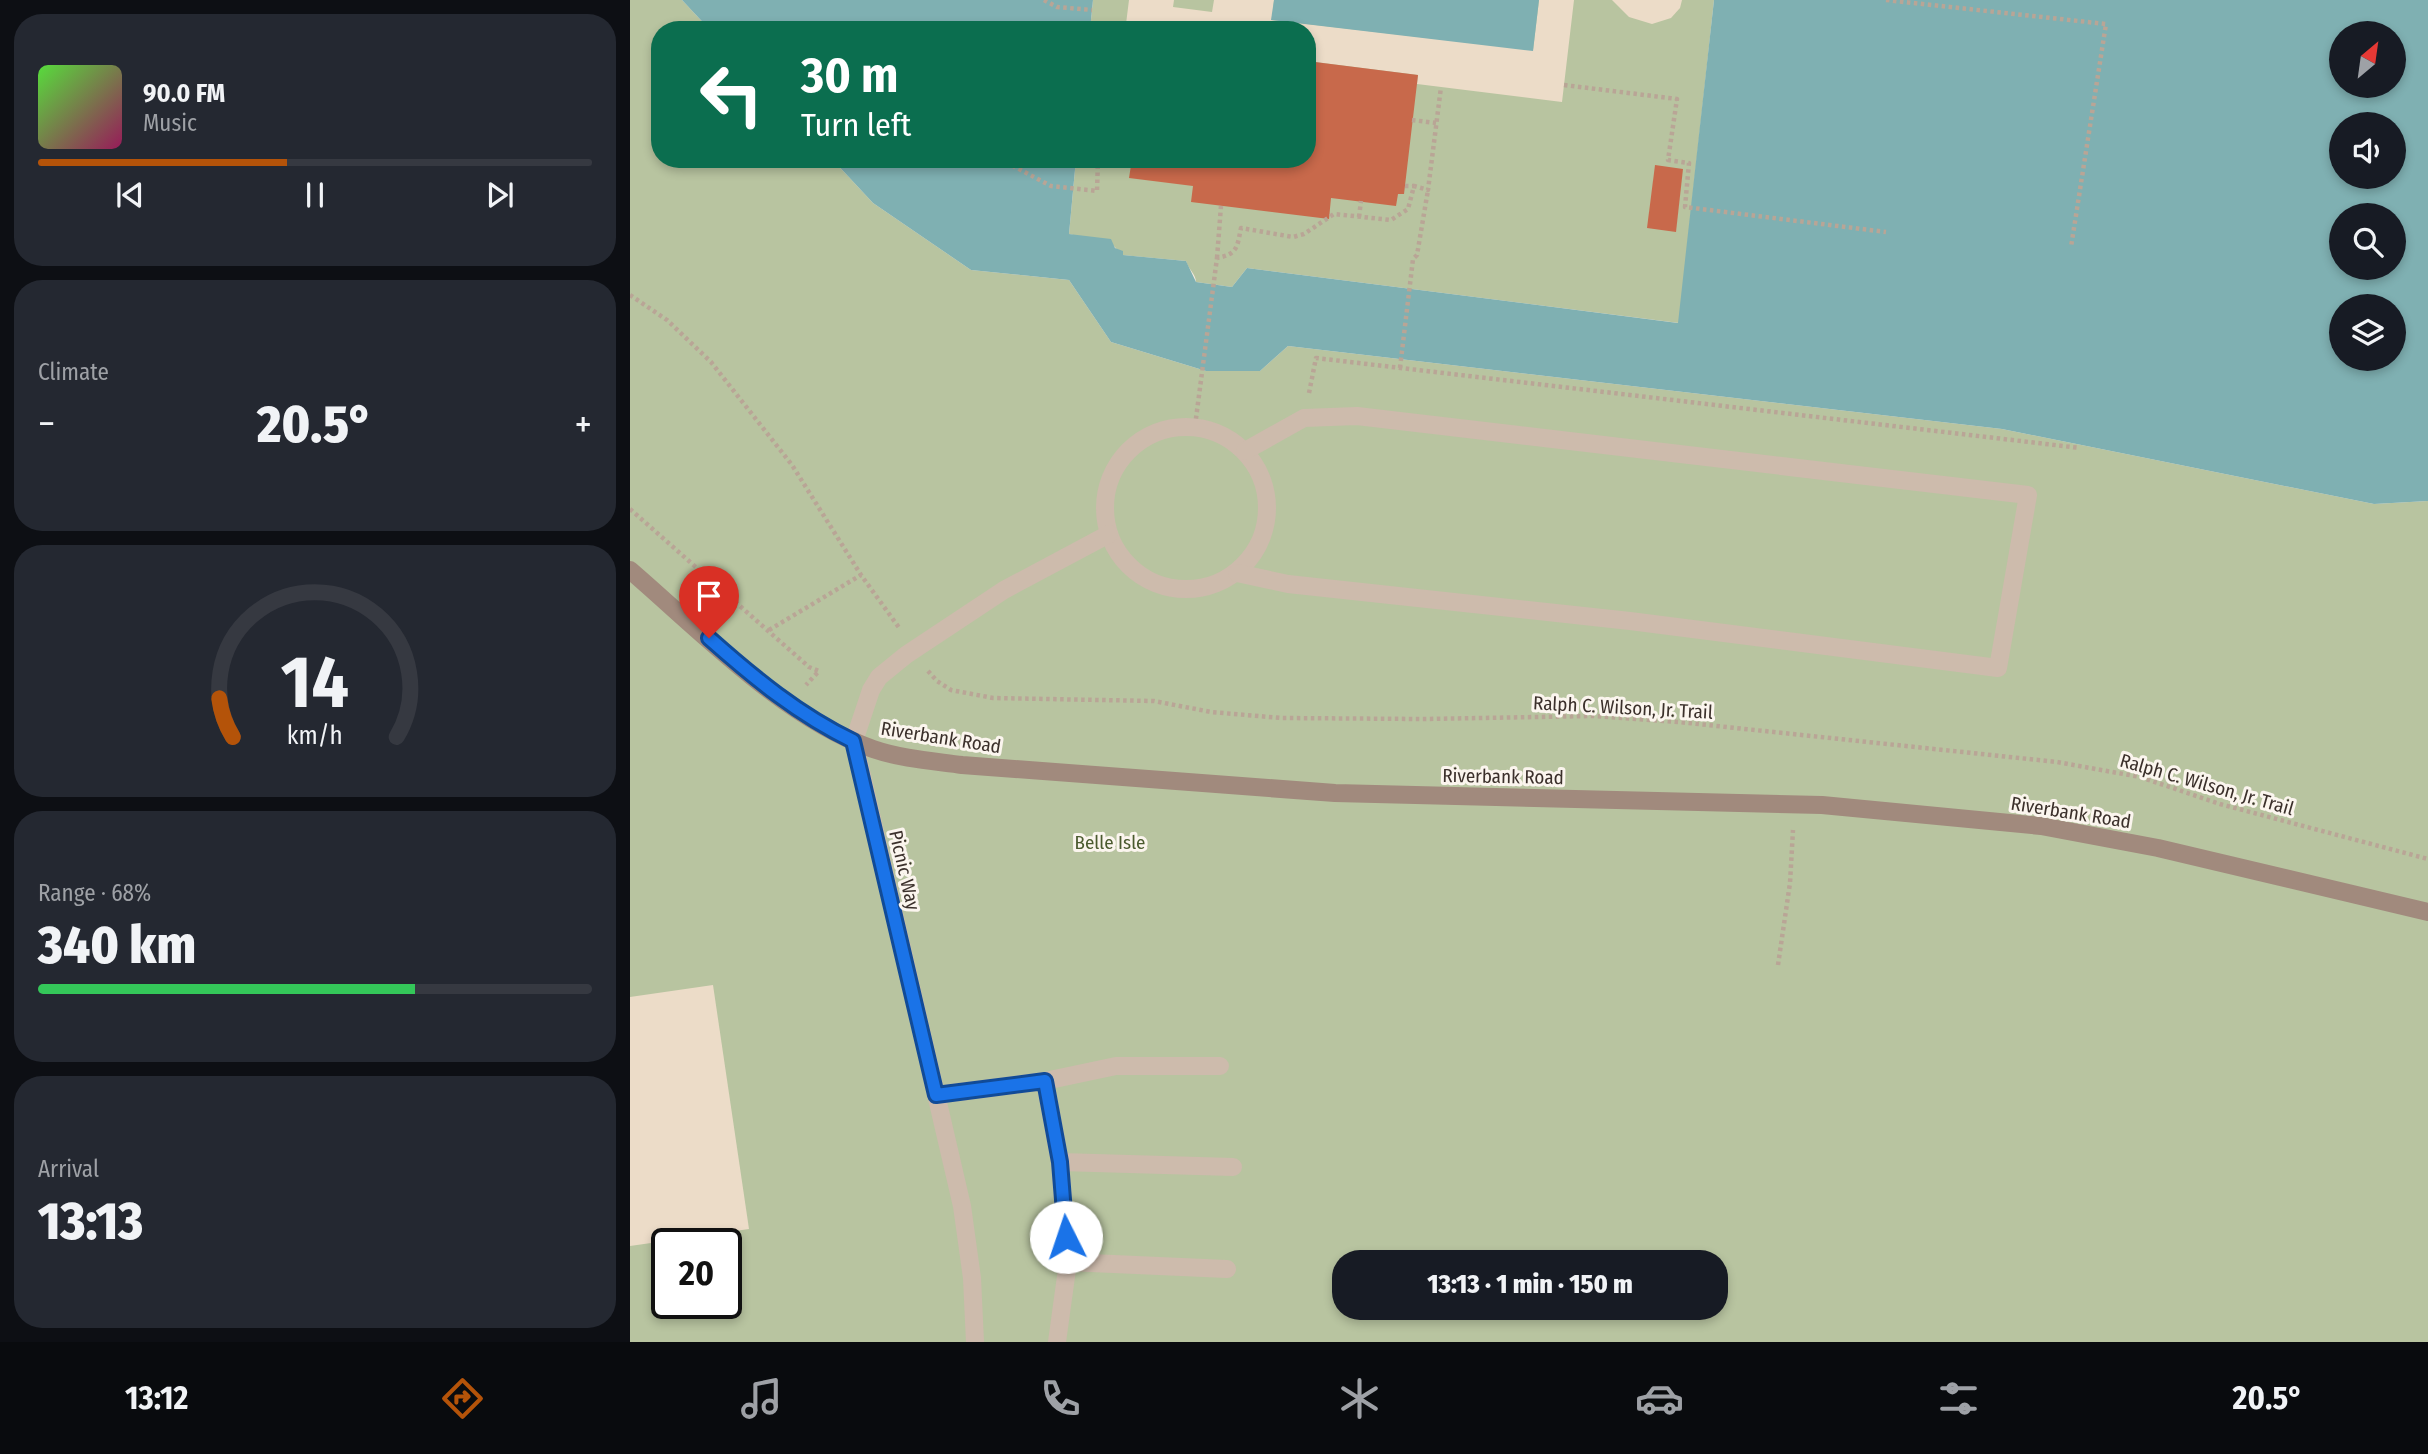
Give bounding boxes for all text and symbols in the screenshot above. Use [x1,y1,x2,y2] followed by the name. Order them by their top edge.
[2329,21,2406,98] north arrow
[2329,21,2406,371] map controls
[801,46,899,105] text: 30 m
[686,49,777,140] icon: left
[143,78,225,109] text: 90.0 FM
[801,106,911,144] text: Turn left
[143,109,197,137] text: Music
[2329,112,2406,189] button: sound
[111,176,149,214] icon: previous
[296,176,334,214] icon: pause
[481,176,519,214] icon: next
[2329,203,2406,280] button: search
[2329,294,2406,371] button: layers
[38,358,109,386] text: Climate
[257,393,373,456] text: 20.5°
[38,401,55,447] text: −
[575,401,592,447] text: +
[679,566,739,638] pin
[690,577,728,615] icon: arrive
[281,639,349,726] text: 14
[1533,691,1713,724] street label: Ralph C. Wilson, Jr. Trail
[879,717,1003,758] street label: Riverbank Road
[287,721,343,751] text: km/h
[2117,749,2296,820] street label: Ralph C. Wilson, Jr. Trail
[1442,764,1564,789] street label: Riverbank Road
[2009,792,2133,833] street label: Riverbank Road
[884,828,925,913] street label: Picnic Way
[1075,831,1145,854] park label: Belle Isle
[38,879,151,907] text: Range · 68%
[38,914,196,977] text: 340 km
[38,1155,99,1183] text: Arrival
[38,1190,143,1253] text: 13:13
[1029,1200,1103,1274] position arrow
[651,1228,742,1319] speed limit sign: 20
[1427,1269,1633,1300] text: 13:13 · 1 min · 150 m
[438,1374,487,1423] icon: directions
[737,1374,786,1423] icon: music
[1036,1374,1085,1423] icon: phone
[1335,1374,1384,1423] icon: climate
[1635,1374,1684,1423] icon: car
[1934,1374,1983,1423] icon: filters
[125,1379,188,1417] text: 13:12
[2233,1379,2303,1417] text: 20.5°

